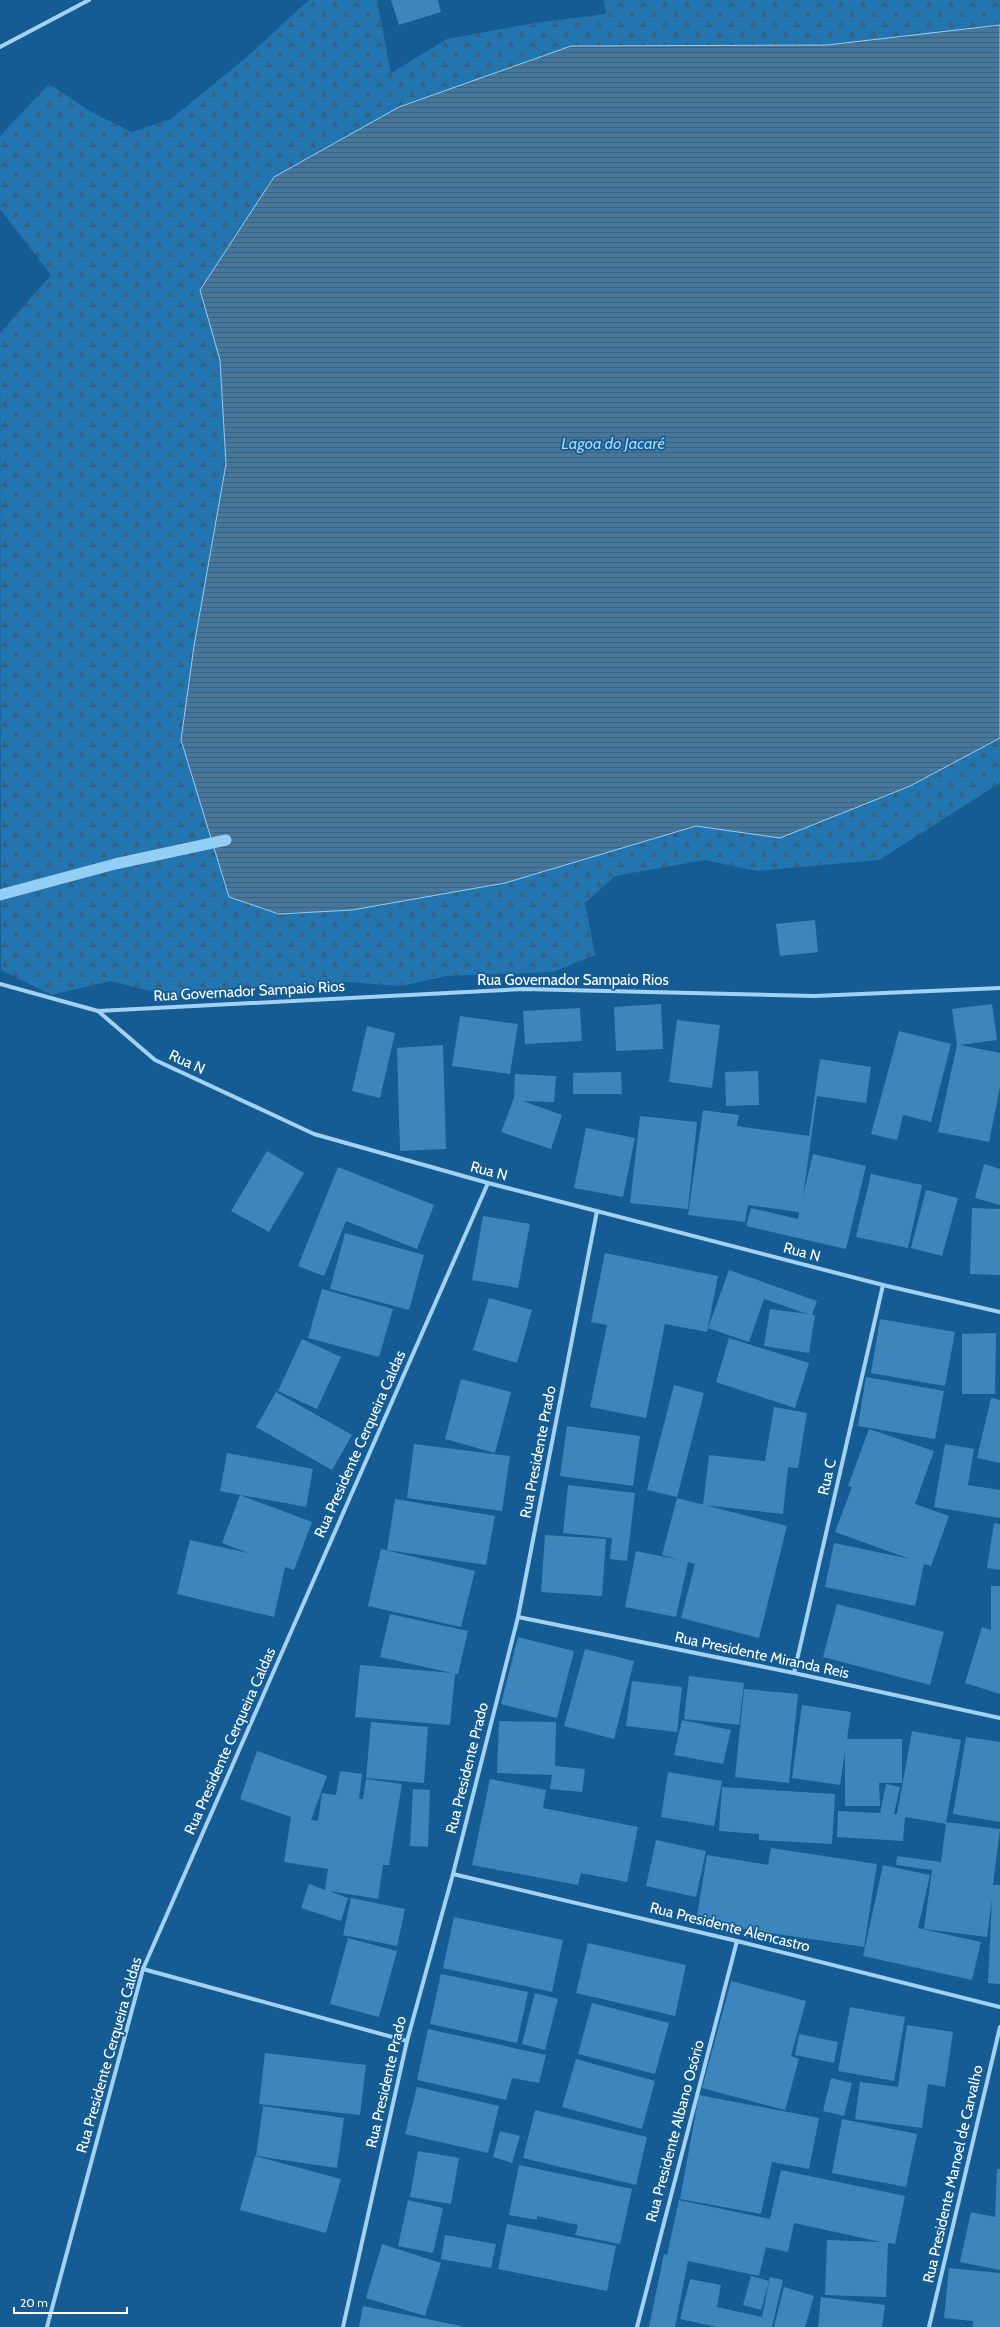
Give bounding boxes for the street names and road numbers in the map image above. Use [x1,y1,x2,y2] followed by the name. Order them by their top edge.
[477,971,669,989] street label: Rua Governador Sampaio Rios
[153,977,345,1005] street label: Rua Governador Sampaio Rios
[166,1046,208,1078] street label: Rua N
[468,1157,510,1185] street label: Rua N
[781,1238,823,1266] street label: Rua N
[311,1348,409,1540] street label: Rua Presidente Cerqueira Caldas
[516,1384,560,1520] street label: Rua Presidente Prado
[814,1457,840,1497] street label: Rua C
[673,1628,851,1682] street label: Rua Presidente Miranda Reis
[181,1645,279,1837] street label: Rua Presidente Cerqueira Caldas
[442,1701,492,1835] street label: Rua Presidente Prado
[648,1898,812,1956] street label: Rua Presidente Alencastro
[72,1955,146,2155] street label: Rua Presidente Cerqueira Caldas
[362,2014,410,2150] street label: Rua Presidente Prado
[642,2038,708,2224] street label: Rua Presidente Albano Osório
[919,2063,987,2285] street label: Rua Presidente Manoel de Carvalho

